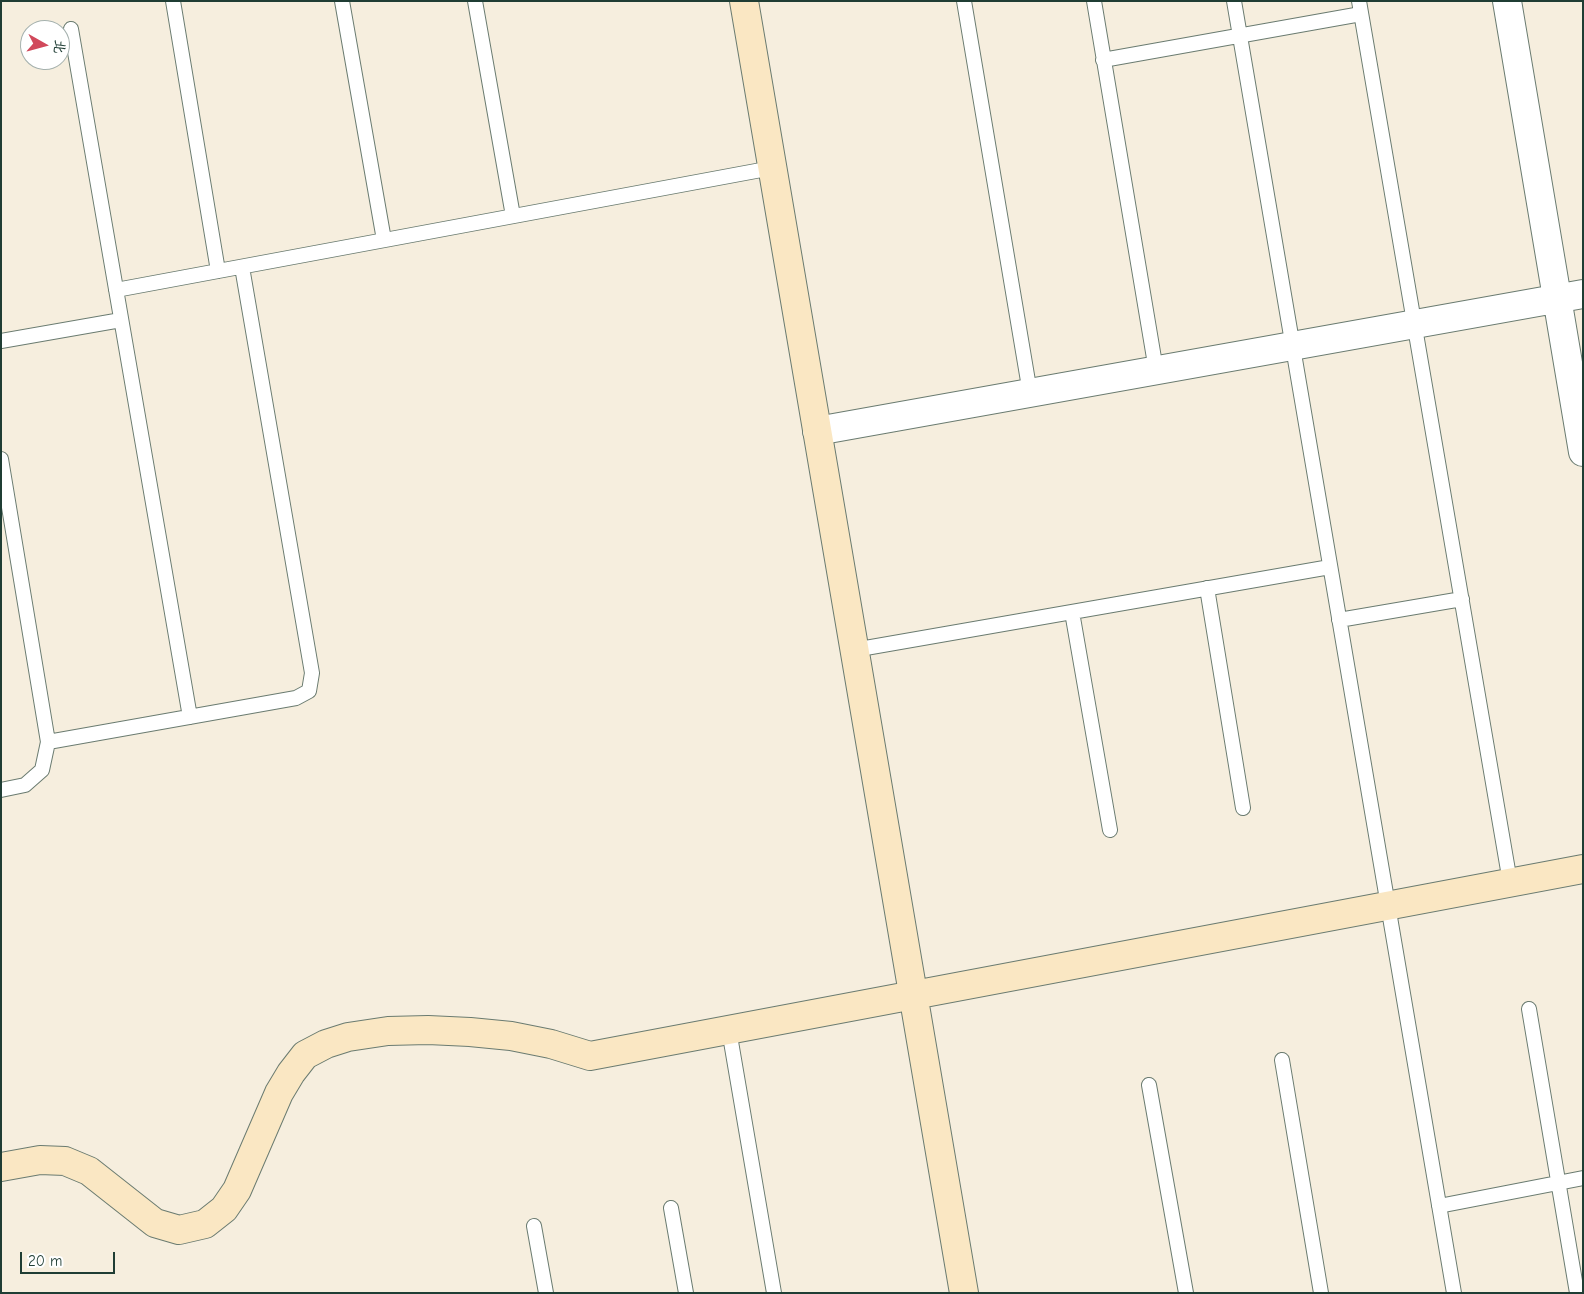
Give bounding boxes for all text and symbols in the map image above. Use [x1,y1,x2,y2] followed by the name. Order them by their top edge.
[20,20,70,70] north arrow
[50,39,69,55] text: 北
[22,1242,118,1274] scale bar
[28,1252,62,1270] text: 20 m

